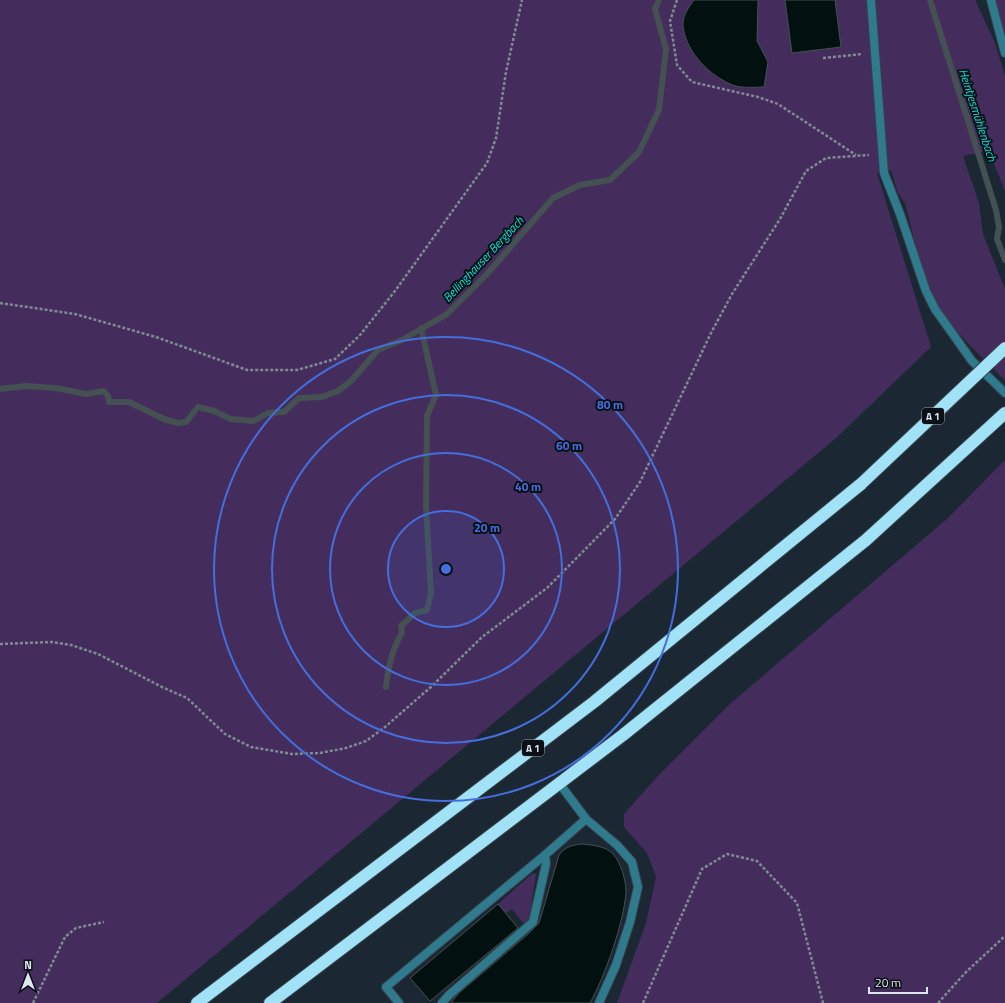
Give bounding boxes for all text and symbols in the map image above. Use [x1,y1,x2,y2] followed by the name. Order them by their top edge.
[954,66,1002,165] water label: Heintjesmühlenbach
[438,211,529,306] water label: Bellinghauser Bergbach
[597,395,623,414] text: 80 m
[922,408,944,424] road number: A 1
[556,436,582,455] text: 60 m
[515,477,541,496] text: 40 m
[474,518,500,537] text: 20 m
[439,562,453,576] centre of rings
[522,740,544,756] road number: A 1
[8,955,48,995] north arrow
[24,957,32,973] text: N
[869,969,927,995] scale bar
[875,973,901,992] text: 20 m

